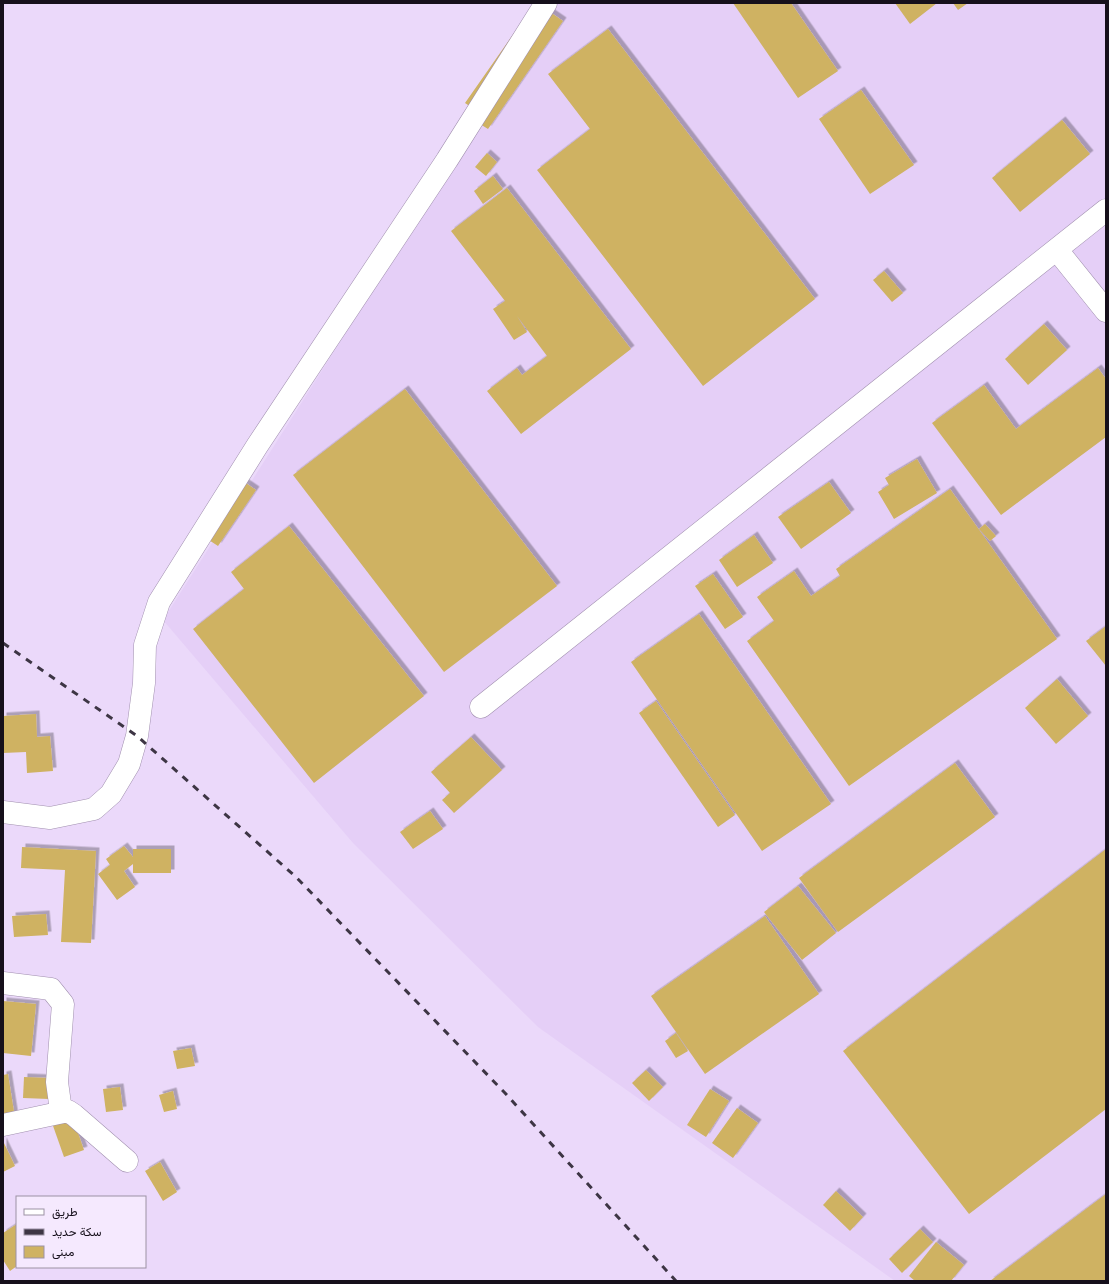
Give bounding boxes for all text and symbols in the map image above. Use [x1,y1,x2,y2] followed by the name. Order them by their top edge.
[16,1196,146,1268] legend
[52,1205,78,1220] text: طريق
[52,1225,102,1239] text: سكة حديد
[52,1245,74,1260] text: مبنى

